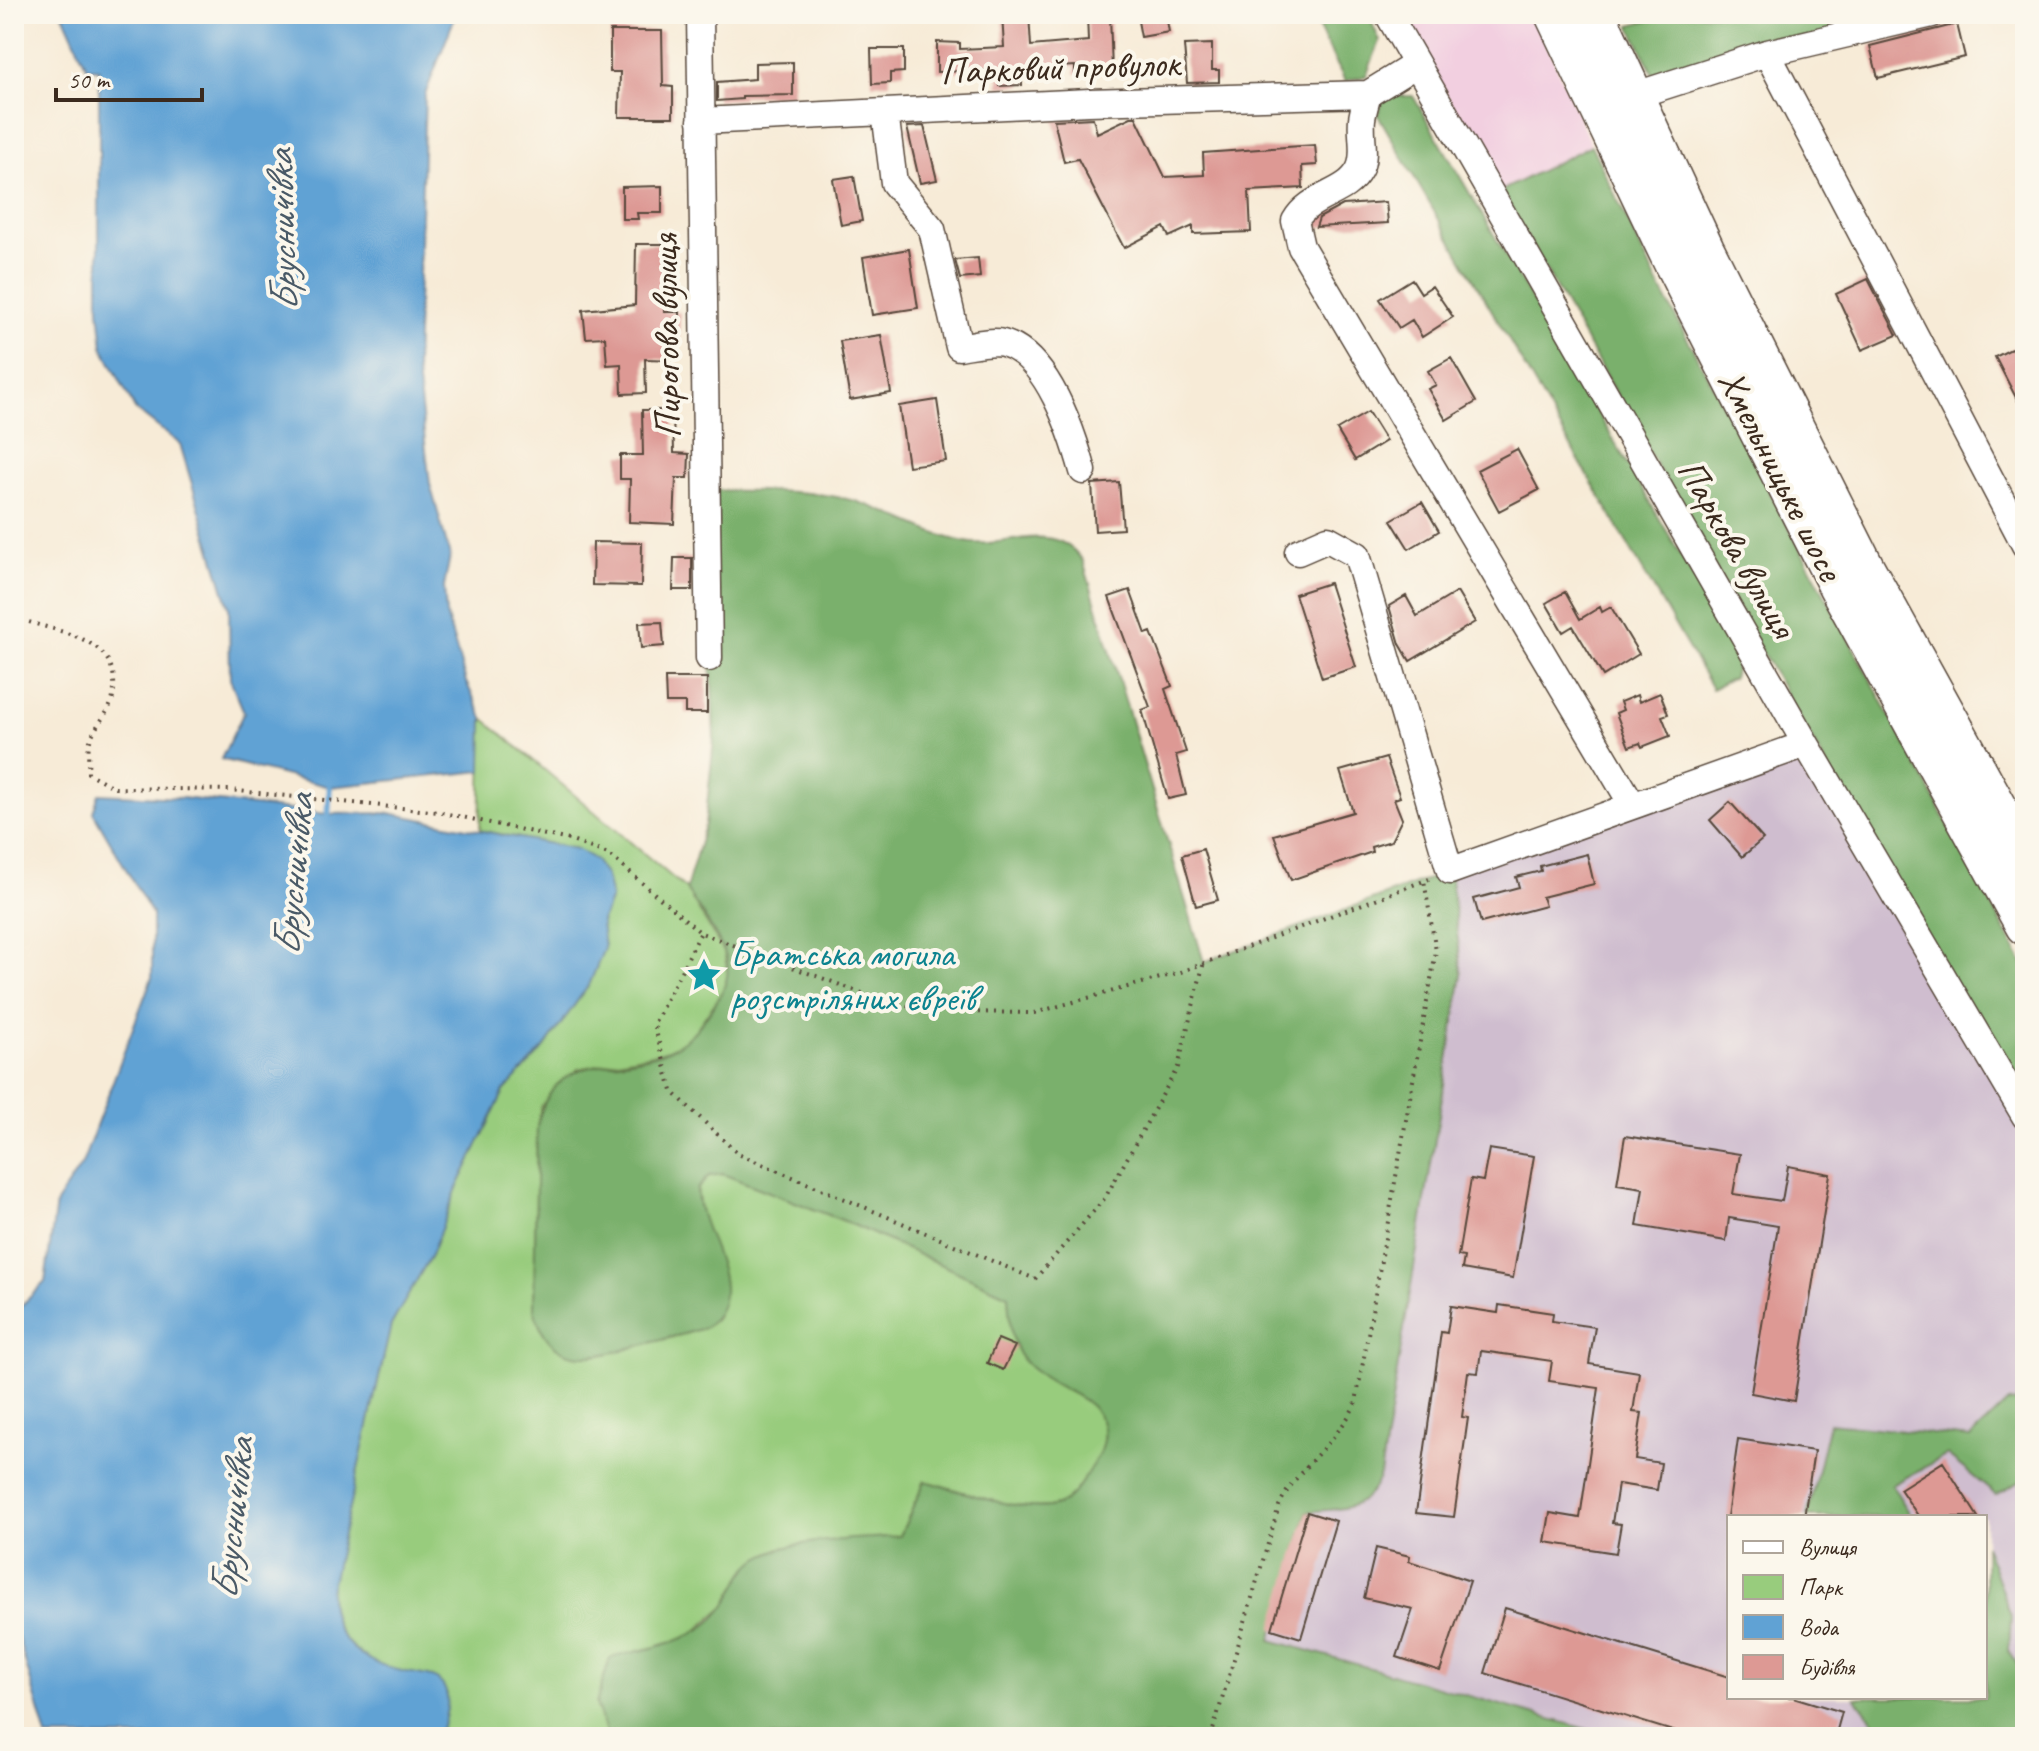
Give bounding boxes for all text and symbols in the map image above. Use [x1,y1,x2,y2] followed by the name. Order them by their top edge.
[940,39,1183,95] street label: Парковий провулок
[56,52,202,102] scale bar
[68,65,111,95] text: 50 m
[254,146,310,312] water label: Брусничівка
[641,232,691,439] street label: Пирогова вулиця
[1708,362,1855,590] street label: Хмельницьке шосе
[1667,450,1808,648] street label: Паркова вулиця
[261,789,325,957] water label: Брусничівка
[730,930,984,1021] place label: Братська могила розстріляних євреїв
[685,956,723,994] place icon: Братська могила розстріляних євреїв
[199,1433,266,1602] water label: Брусничівка
[1727,1515,1987,1699] legend
[1799,1532,1858,1562] text: Вулиця
[1799,1572,1844,1602] text: Парк
[1799,1612,1839,1642] text: Вода
[1799,1652,1856,1682] text: Будівля

